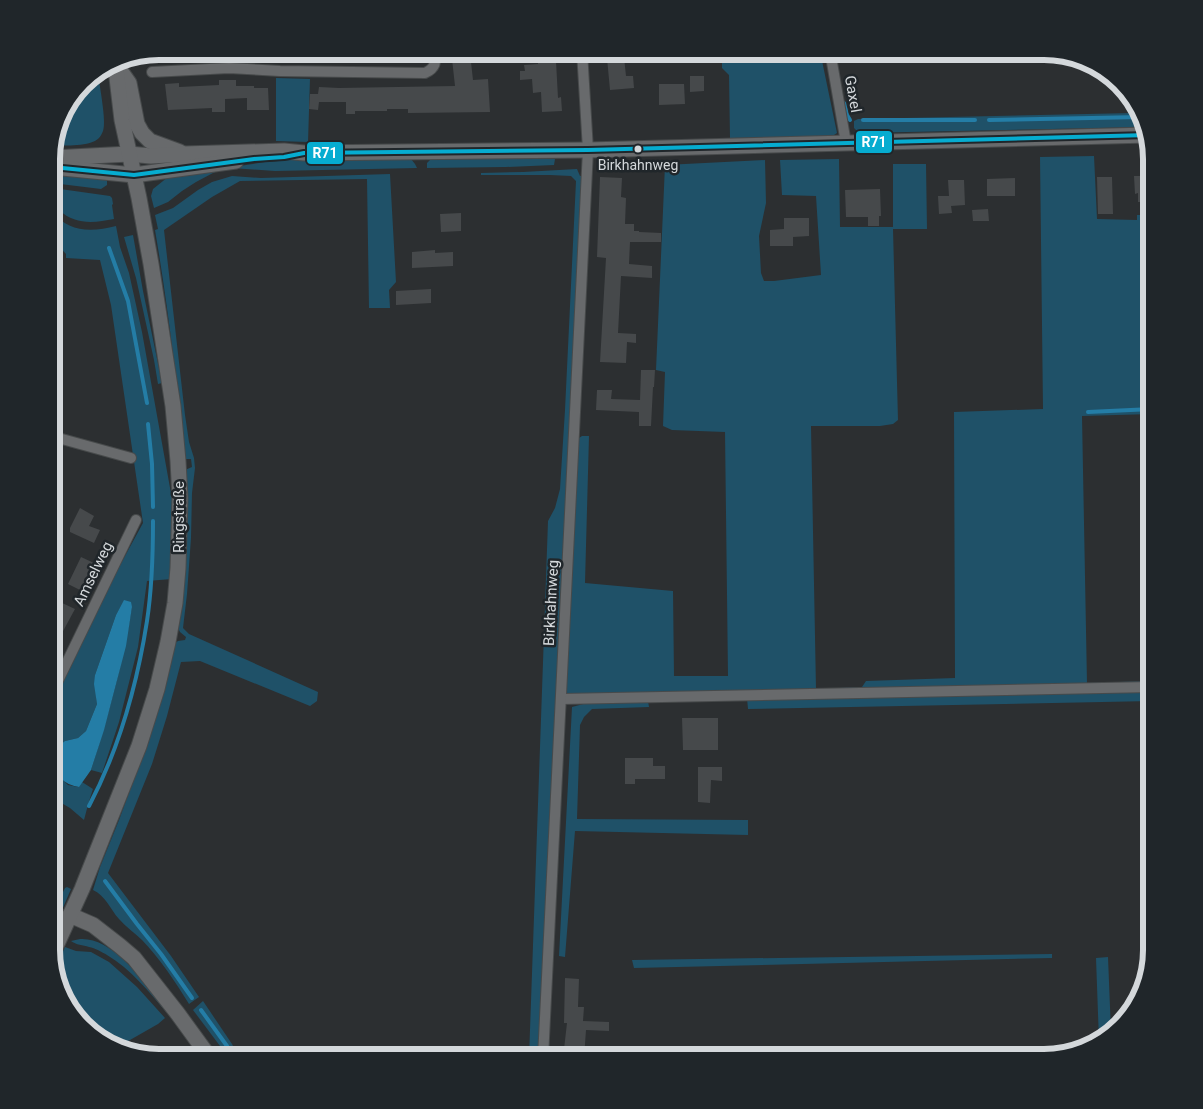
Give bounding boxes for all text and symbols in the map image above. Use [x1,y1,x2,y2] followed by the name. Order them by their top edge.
[841,74,865,114] street label: Gaxel
[855,130,893,154] line badge: R71
[861,134,887,150] text: R71
[306,141,344,165] line badge: R71
[633,144,643,154] marker: Birkhahnweg
[312,145,338,161] text: R71
[598,157,678,173] place label: Birkhahnweg
[170,481,188,553] street label: Ringstraße
[70,539,116,609] street label: Amselweg
[540,559,562,647] street label: Birkhahnweg

